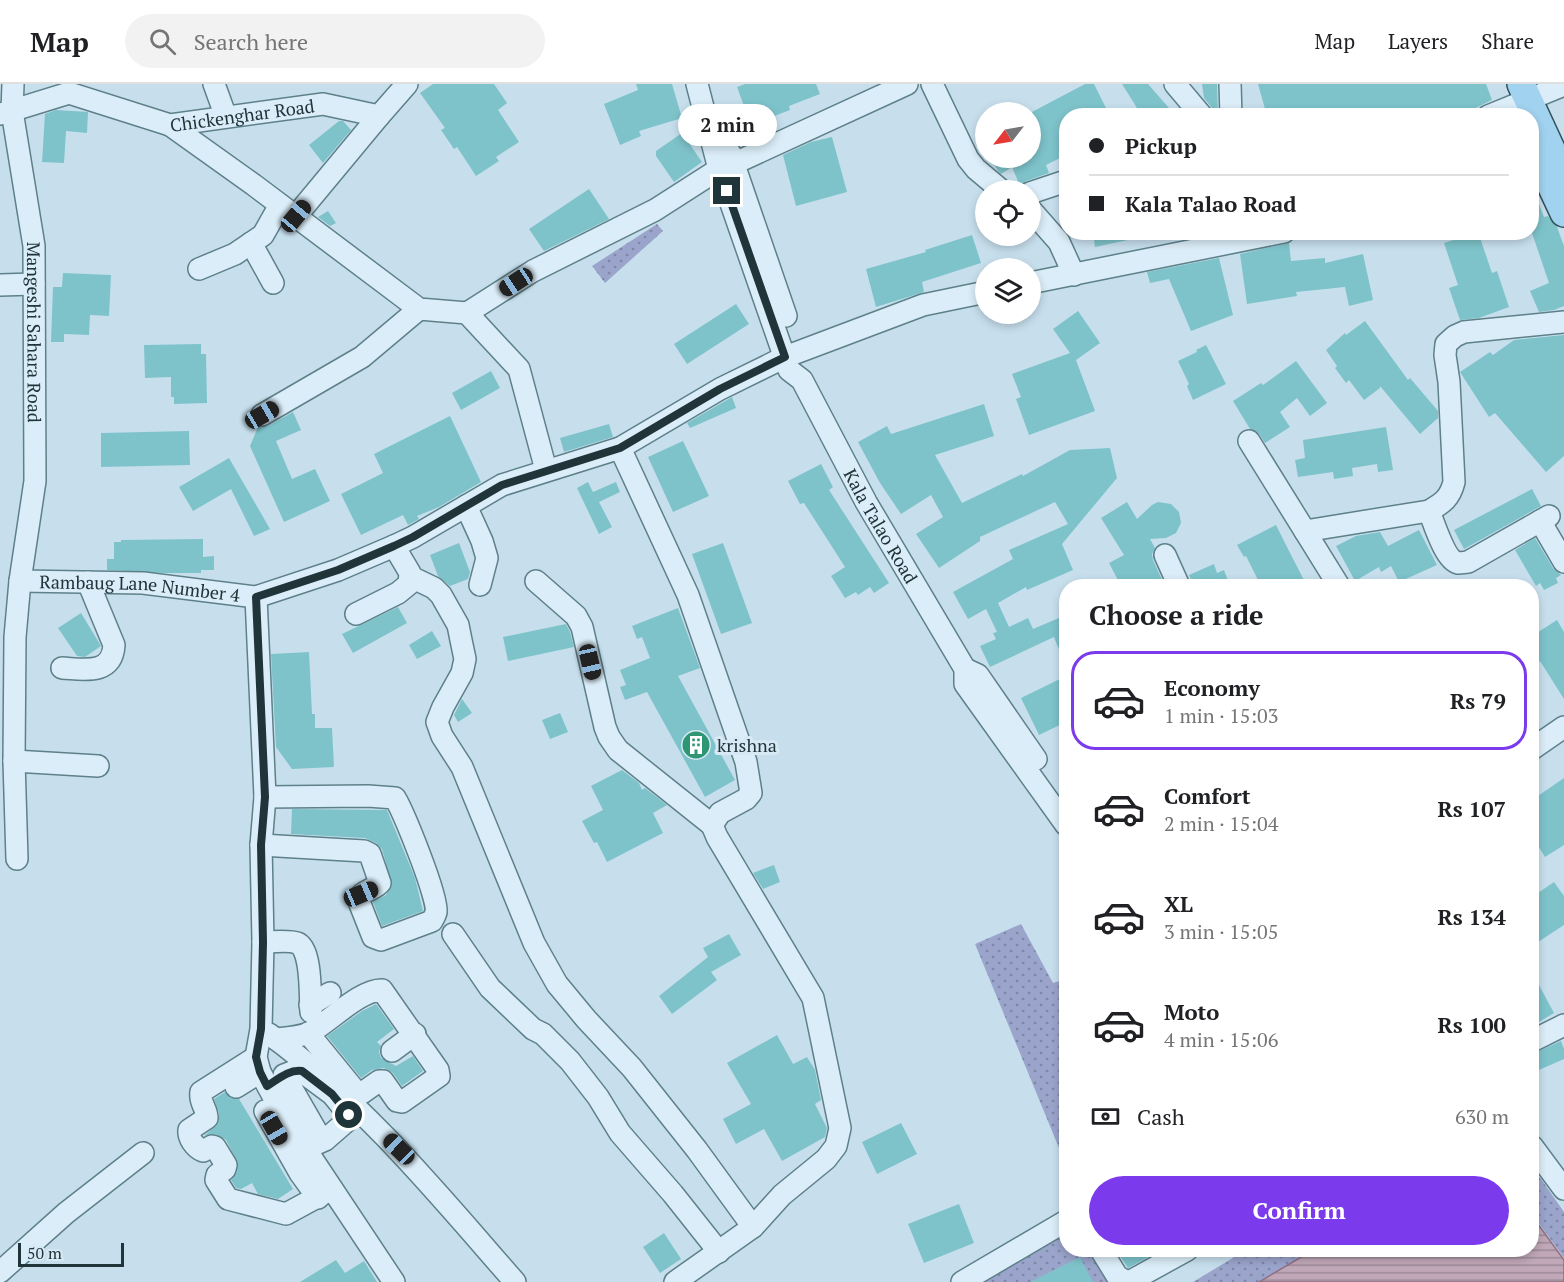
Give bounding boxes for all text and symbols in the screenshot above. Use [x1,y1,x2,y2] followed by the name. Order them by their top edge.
[125,14,545,68] search box
[30,23,89,60] text: Map
[146,25,179,58] icon: search
[194,27,308,56] text: Search here
[1314,27,1355,55] text: Map
[1388,27,1448,55] text: Layers
[1481,27,1534,55] text: Share
[169,93,316,137] street label: Chickenghar Road
[975,102,1041,168] north arrow
[975,102,1041,324] map controls
[678,104,777,146] callout: 2 min
[700,111,755,138] text: 2 min
[1125,131,1197,160] text: Pickup
[713,177,740,204] route end
[975,180,1041,246] button: locate
[1125,189,1297,218] text: Kala Talao Road
[278,196,314,236] car
[22,242,47,423] street label: Mangeshi Sahara Road
[975,258,1041,324] button: layers
[496,265,536,299] car
[242,398,282,432] car
[839,465,923,588] street label: Kala Talao Road
[39,569,242,607] street label: Rambaug Lane Number 4
[1089,597,1264,633] text: Choose a ride
[577,642,603,682] car
[1164,673,1260,702] text: Economy
[1092,674,1146,728] icon: car
[1450,686,1506,715] text: Rs 79
[1164,702,1278,729] text: 1 min · 15:03
[680,729,712,761] building icon: krishna
[717,733,777,757] place label: krishna
[1164,781,1250,810] text: Comfort
[1092,782,1146,836] icon: car
[1437,794,1506,823] text: Rs 107
[1164,810,1278,837] text: 2 min · 15:04
[341,879,381,909] car
[1164,889,1193,918] text: XL
[1092,890,1146,944] icon: car
[1437,902,1506,931] text: Rs 134
[1164,918,1278,945] text: 3 min · 15:05
[1164,997,1219,1026] text: Moto
[1092,998,1146,1052] icon: car
[1437,1010,1506,1039] text: Rs 100
[1164,1026,1278,1053] text: 4 min · 15:06
[1089,1100,1122,1133] icon: cash
[335,1101,362,1128] route start
[1137,1102,1185,1131] text: Cash
[1455,1103,1509,1130] text: 630 m
[257,1108,291,1148] car
[380,1130,418,1168] car
[1089,1176,1509,1245] button: Confirm
[18,1240,124,1268] scale bar
[27,1242,62,1264] text: 50 m

